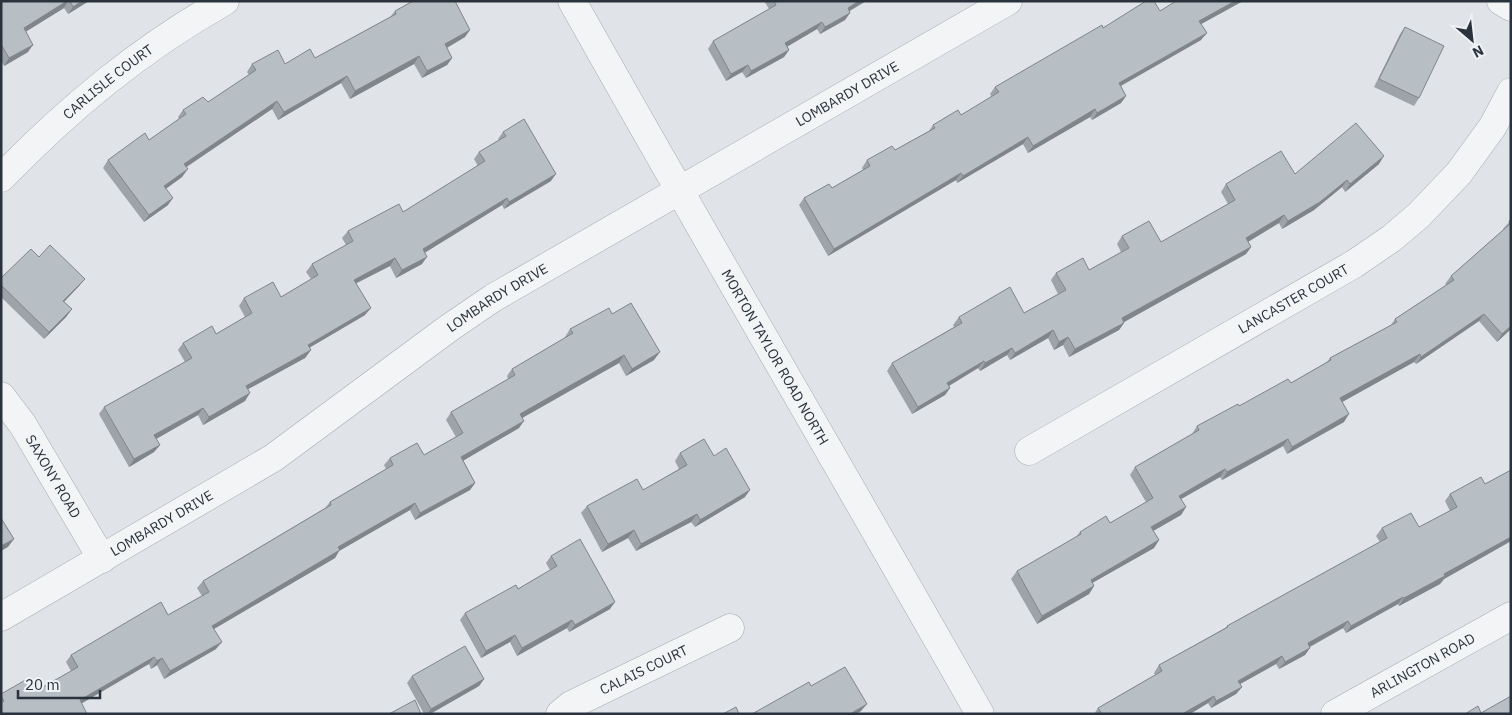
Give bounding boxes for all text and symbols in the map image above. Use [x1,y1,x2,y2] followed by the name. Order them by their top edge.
[1447,15,1497,65] north arrow
[59,40,157,123] street label: CARLISLE COURT
[1469,41,1487,62] text: N
[792,57,902,131] street label: LOMBARDY DRIVE
[443,259,551,336] street label: LOMBARDY DRIVE
[1235,260,1352,338] street label: LANCASTER COURT
[718,266,833,448] street label: MORTON TAYLOR ROAD NORTH
[22,431,85,521] street label: SAXONY ROAD
[107,486,216,560] street label: LOMBARDY DRIVE
[1367,629,1478,702] street label: ARLINGTON ROAD
[597,641,691,699] street label: CALAIS COURT
[18,668,100,700] scale bar
[25,675,60,694] text: 20 m

